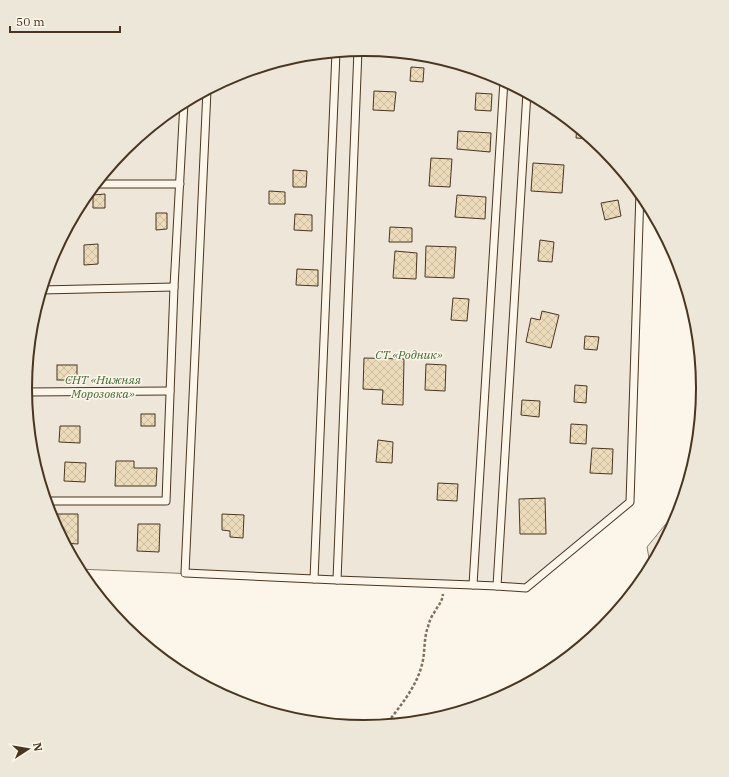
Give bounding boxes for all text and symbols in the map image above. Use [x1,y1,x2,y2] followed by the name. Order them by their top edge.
[10,8,120,34] scale bar
[16,14,45,29] text: 50 m
[375,347,443,362] park label: СТ «Родник»
[65,372,142,401] park label: СНТ «Нижняя Морозовка»
[8,729,48,769] north arrow
[30,741,46,753] text: N

